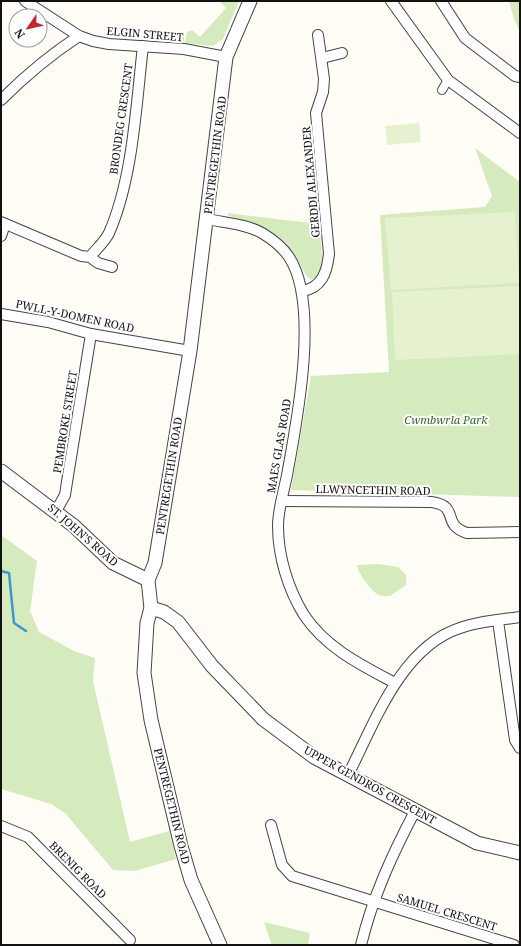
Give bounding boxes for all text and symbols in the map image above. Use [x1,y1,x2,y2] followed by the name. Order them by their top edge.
[8,8,48,48] north arrow
[106,23,184,44] street label: ELGIN STREET
[10,26,28,42] text: N
[105,62,136,175] street label: BRONDEG CRESCENT
[200,95,229,215] street label: PENTREGETHIN ROAD
[298,125,323,238] street label: GERDDI ALEXANDER
[14,296,136,335] street label: PWLL-Y-DOMEN ROAD
[49,369,80,474] street label: PEMBROKE STREET
[263,397,294,494] street label: MAES GLAS ROAD
[404,412,488,427] park label: Cwmbwrla Park
[152,416,185,536] street label: PENTREGETHIN ROAD
[315,481,431,498] street label: LLWYNCETHIN ROAD
[45,500,122,569] street label: ST. JOHN'S ROAD
[302,742,439,827] street label: UPPER GENDROS CRESCENT
[151,746,194,865] street label: PENTREGETHIN ROAD
[46,838,110,902] street label: BRENIG ROAD
[395,889,499,934] street label: SAMUEL CRESCENT

